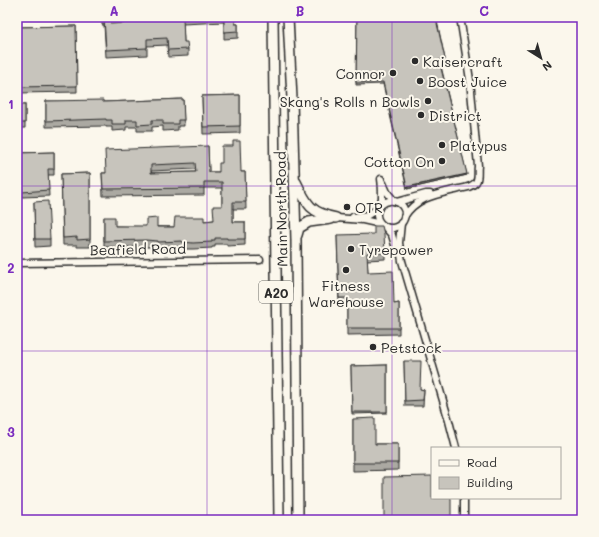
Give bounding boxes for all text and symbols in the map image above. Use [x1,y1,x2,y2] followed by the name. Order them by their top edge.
[109,2,119,19] text: A
[296,2,305,19] text: B
[479,2,489,19] text: C
[521,38,561,78] north arrow
[423,52,503,71] place label: Kaisercraft
[410,56,420,66] marker: Kaisercraft
[539,58,555,75] text: N
[336,64,385,83] place label: Connor
[388,68,398,78] marker: Connor
[428,72,507,91] place label: Boost Juice
[415,76,425,86] marker: Boost Juice
[280,92,420,111] place label: Skang's Rolls n Bowls
[8,95,14,112] text: 1
[423,96,433,106] marker: Skang's Rolls n Bowls
[429,106,482,125] place label: District
[416,110,426,120] marker: District
[450,136,507,155] place label: Platypus
[437,140,447,150] marker: Platypus
[270,151,292,267] street label: Main North Road
[364,152,434,171] place label: Cotton On
[437,156,447,166] marker: Cotton On
[355,198,383,217] place label: OTR
[342,202,352,212] marker: OTR
[90,239,186,259] street label: Beafield Road
[359,240,433,259] place label: Tyrepower
[346,244,356,254] marker: Tyrepower
[7,259,15,276] text: 2
[341,265,351,275] marker: Fitness Warehouse
[308,276,384,311] place label: Fitness Warehouse
[259,281,293,303] road number: A20
[381,338,441,357] place label: Petstock
[368,342,378,352] marker: Petstock
[7,423,15,440] text: 3
[431,447,561,499] legend
[467,454,497,470] text: Road
[467,474,513,490] text: Building

